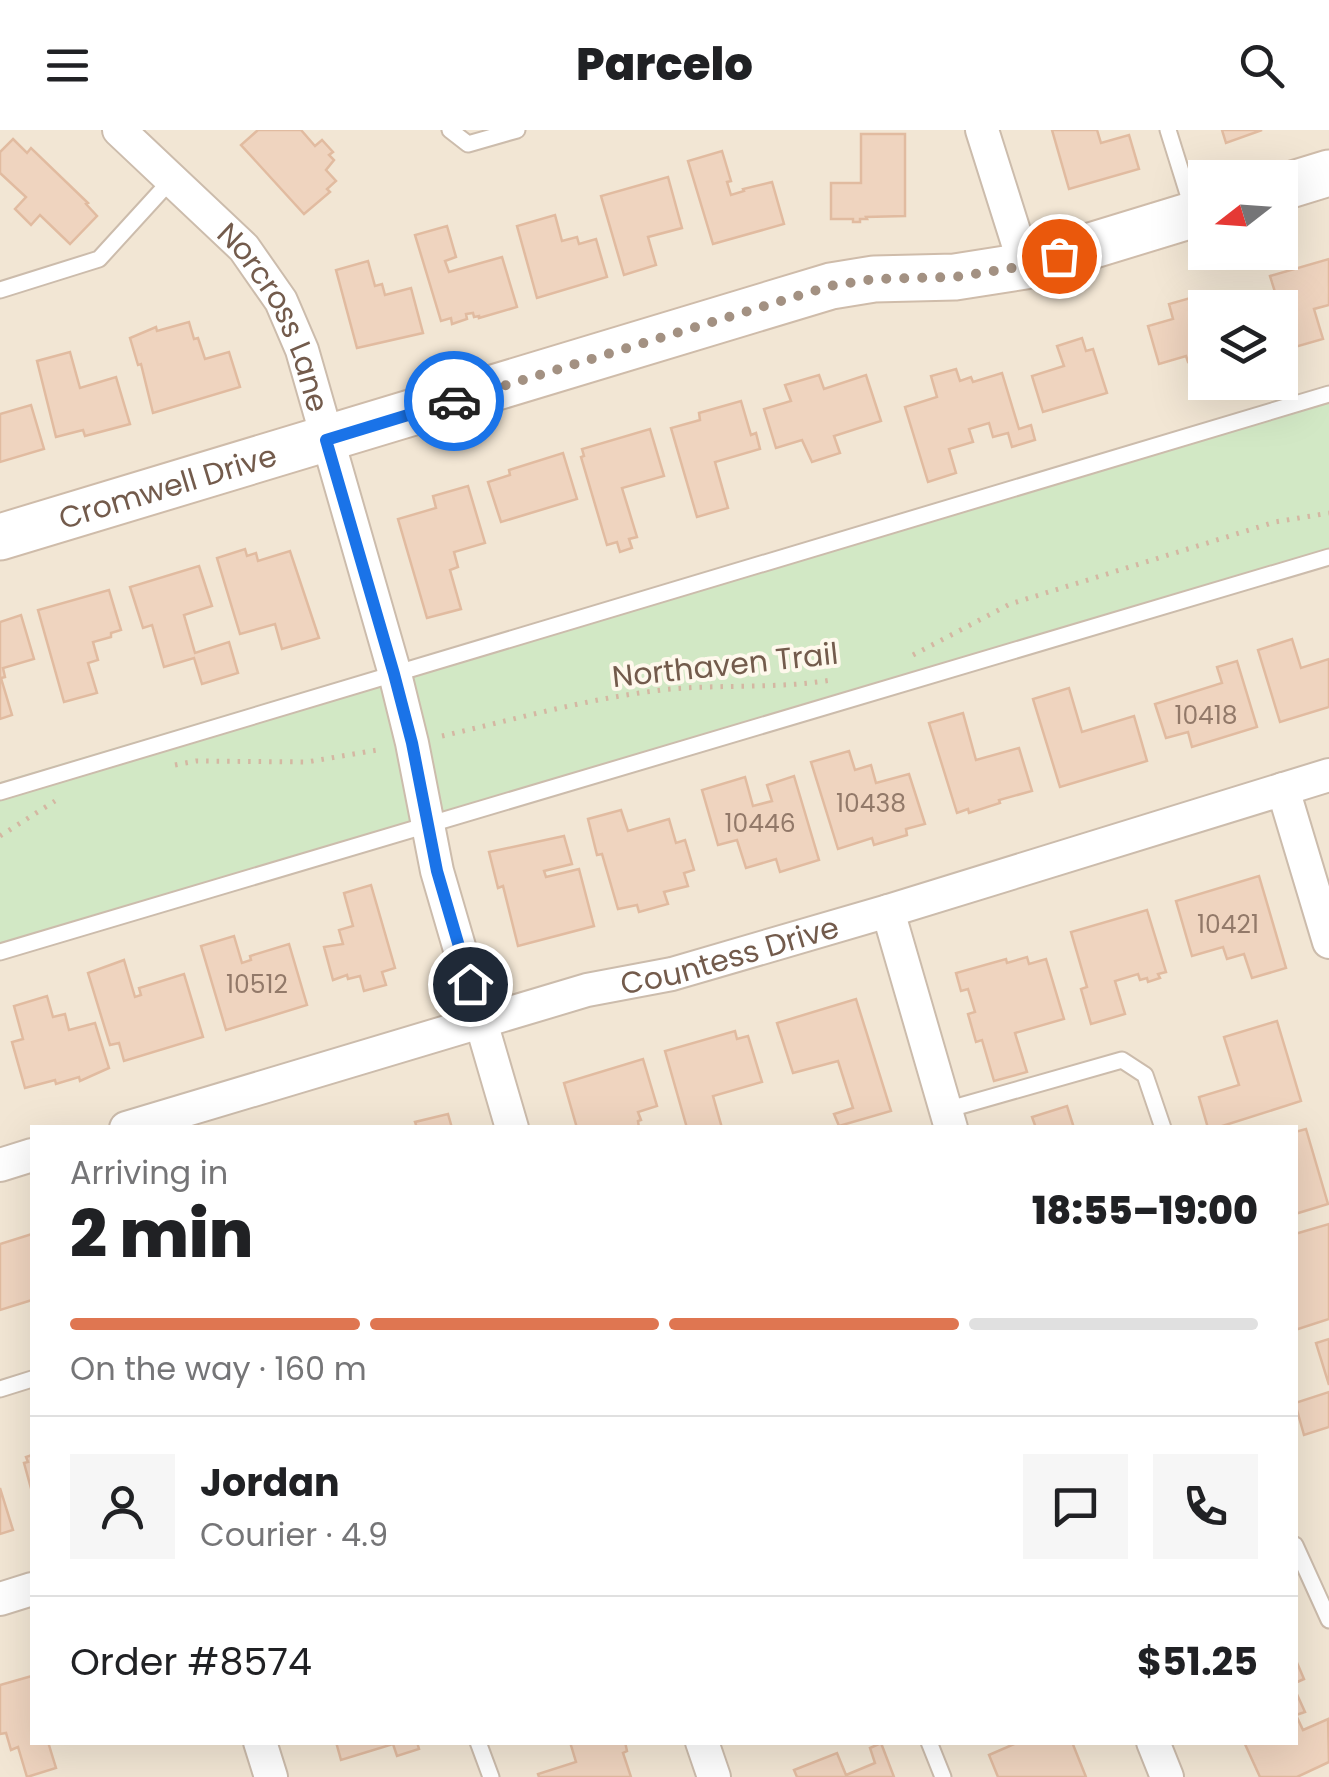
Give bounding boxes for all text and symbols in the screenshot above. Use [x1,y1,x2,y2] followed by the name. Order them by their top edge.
[576,33,753,96] text: Parcelo
[40,38,95,93] icon: menu
[1234,38,1289,93] icon: search
[1188,160,1298,270] north arrow
[1188,160,1298,400] map controls
[208,212,340,417] street label: Norcross Lane
[1017,214,1102,299] pin
[1032,229,1087,284] icon: bag
[1188,290,1298,400] button: layers
[404,351,504,451] courier
[427,374,482,429] icon: car
[53,433,282,540] street label: Cromwell Drive
[610,632,840,698] street label: Northaven Trail
[1174,698,1238,733] house number: 10418
[836,786,906,821] house number: 10438
[724,806,796,841] house number: 10446
[617,905,844,1005] street label: Countess Drive
[1197,907,1259,942] house number: 10421
[428,942,513,1027] pin
[443,957,498,1012] icon: home
[226,967,288,1002] house number: 10512
[70,1150,228,1195] text: Arriving in
[1032,1184,1258,1237] text: 18:55–19:00
[70,1189,253,1280] text: 2 min
[70,1346,367,1391] text: On the way · 160 m
[70,1454,175,1559] button: person
[1023,1454,1128,1559] button: chat
[1153,1454,1258,1559] button: phone
[200,1456,340,1509] text: Jordan
[200,1512,388,1557] text: Courier · 4.9
[70,1635,312,1688] text: Order #8574
[1137,1635,1258,1688] text: $51.25

